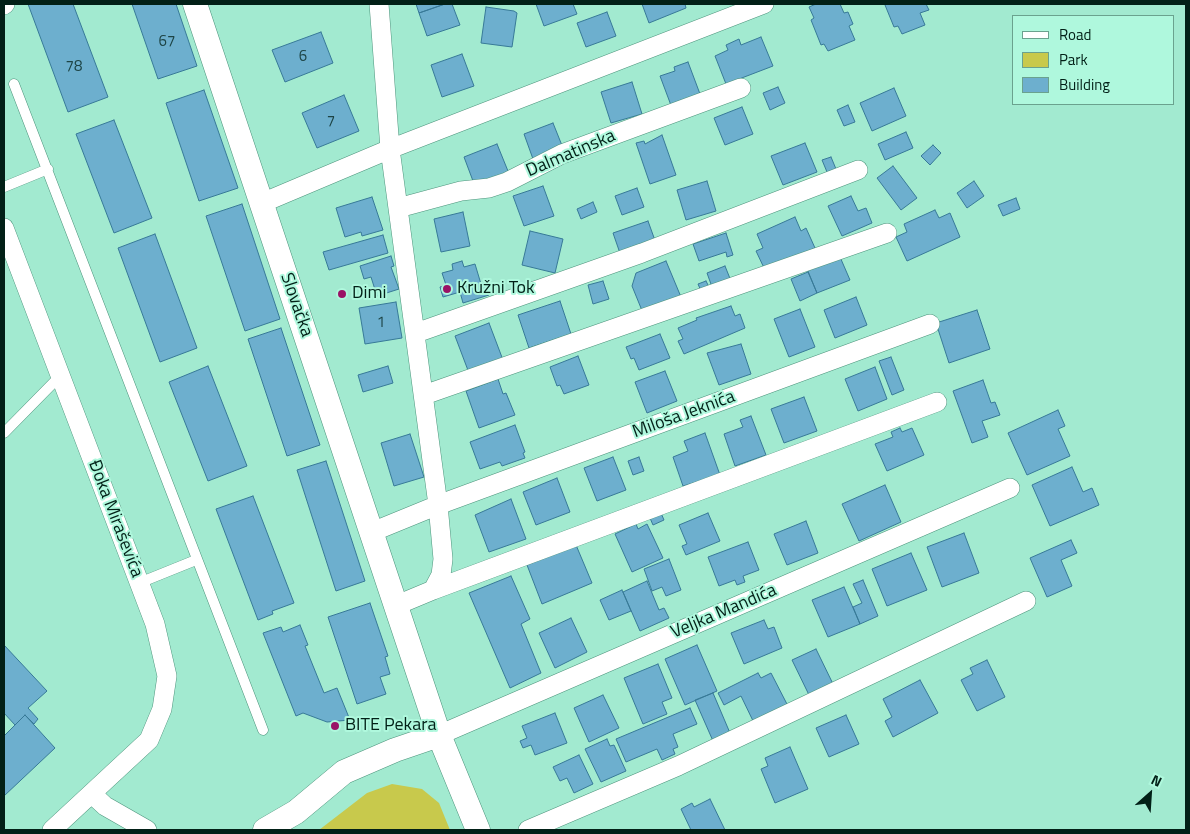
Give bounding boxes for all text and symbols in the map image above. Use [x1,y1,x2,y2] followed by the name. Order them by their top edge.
[1012,15,1175,105] legend
[1059,23,1091,46] text: Road
[159,33,175,51] house number: 67
[299,48,307,66] house number: 6
[1059,48,1088,71] text: Park
[66,58,82,76] house number: 78
[1059,73,1110,96] text: Building
[327,113,335,131] house number: 7
[523,126,619,182] street label: Dalmatinska
[275,270,317,340] street label: Slovačka
[457,278,535,300] place label: Kružni Tok
[352,283,387,305] place label: Dimi
[441,283,453,295] marker: Kružni Tok
[336,288,348,300] marker: Dimi
[377,314,385,332] house number: 1
[630,386,738,444] street label: Miloša Jeknića
[83,457,147,581] street label: Đoka Miraševića
[668,580,780,644] street label: Veljka Mandića
[345,715,436,737] place label: BITE Pekara
[329,720,341,732] marker: BITE Pekara
[1125,769,1175,819] north arrow
[1148,769,1166,792] text: N

